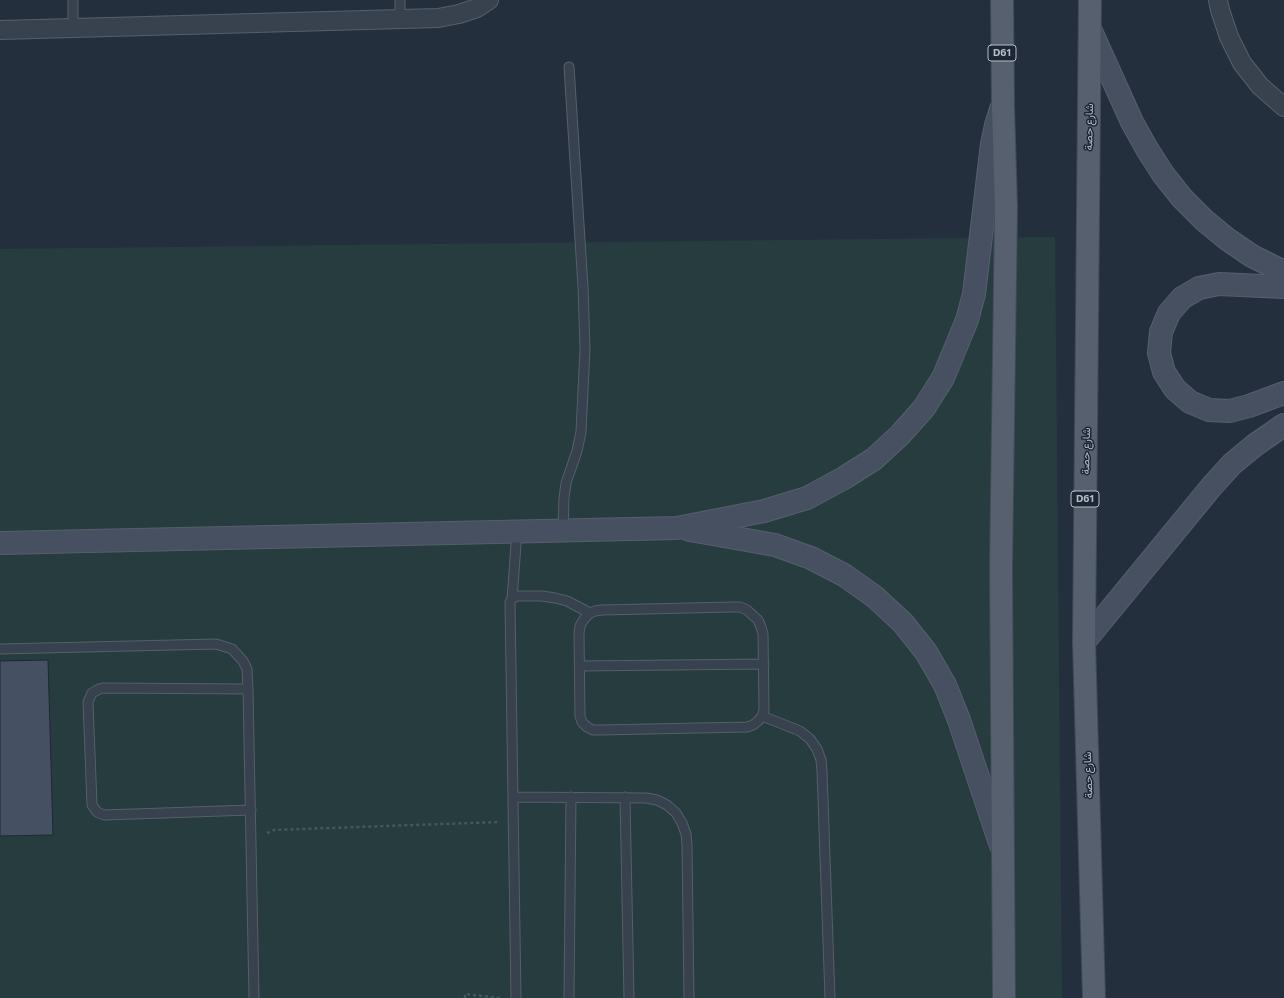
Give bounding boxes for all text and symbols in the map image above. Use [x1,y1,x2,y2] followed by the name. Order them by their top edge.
[988,45,1016,61] road number: D61
[1082,104,1096,150] street label: شارع حصة
[1079,428,1093,474] street label: شارع حصة
[1071,491,1099,507] road number: D61
[1081,751,1095,799] street label: شارع حصة

